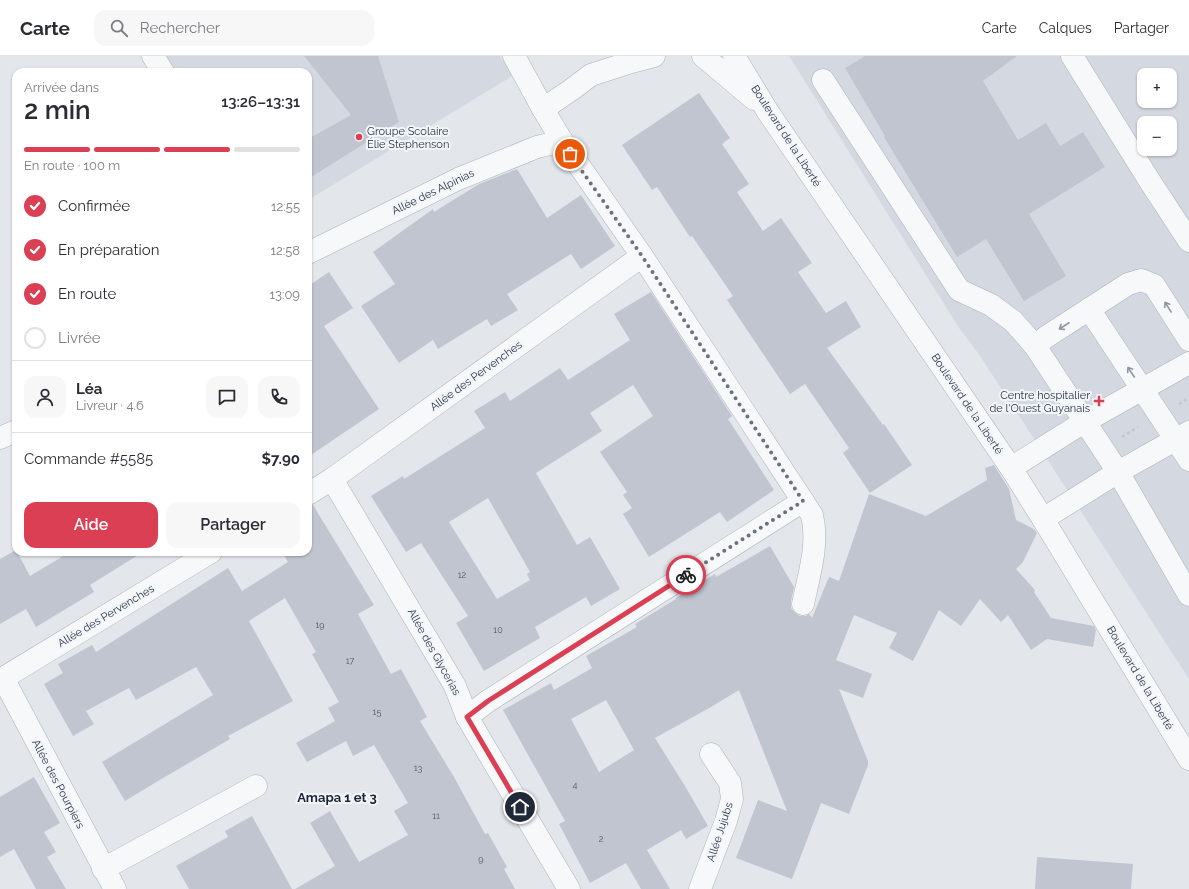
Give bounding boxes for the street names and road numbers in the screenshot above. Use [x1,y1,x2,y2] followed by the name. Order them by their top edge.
[748,83,824,190] street label: Boulevard de la Liberté
[390,166,476,218] street label: Allée des Alpinias
[428,338,524,414] street label: Allée des Pervenches
[928,351,1006,457] street label: Boulevard de la Liberté
[55,582,157,650] street label: Allée des Pervenches
[405,606,463,698] street label: Allée des Glycerias
[1104,624,1176,733] street label: Boulevard de la Liberté
[29,737,87,831] street label: Allée des Pourpiers
[704,801,736,863] street label: Allée Jujubs

